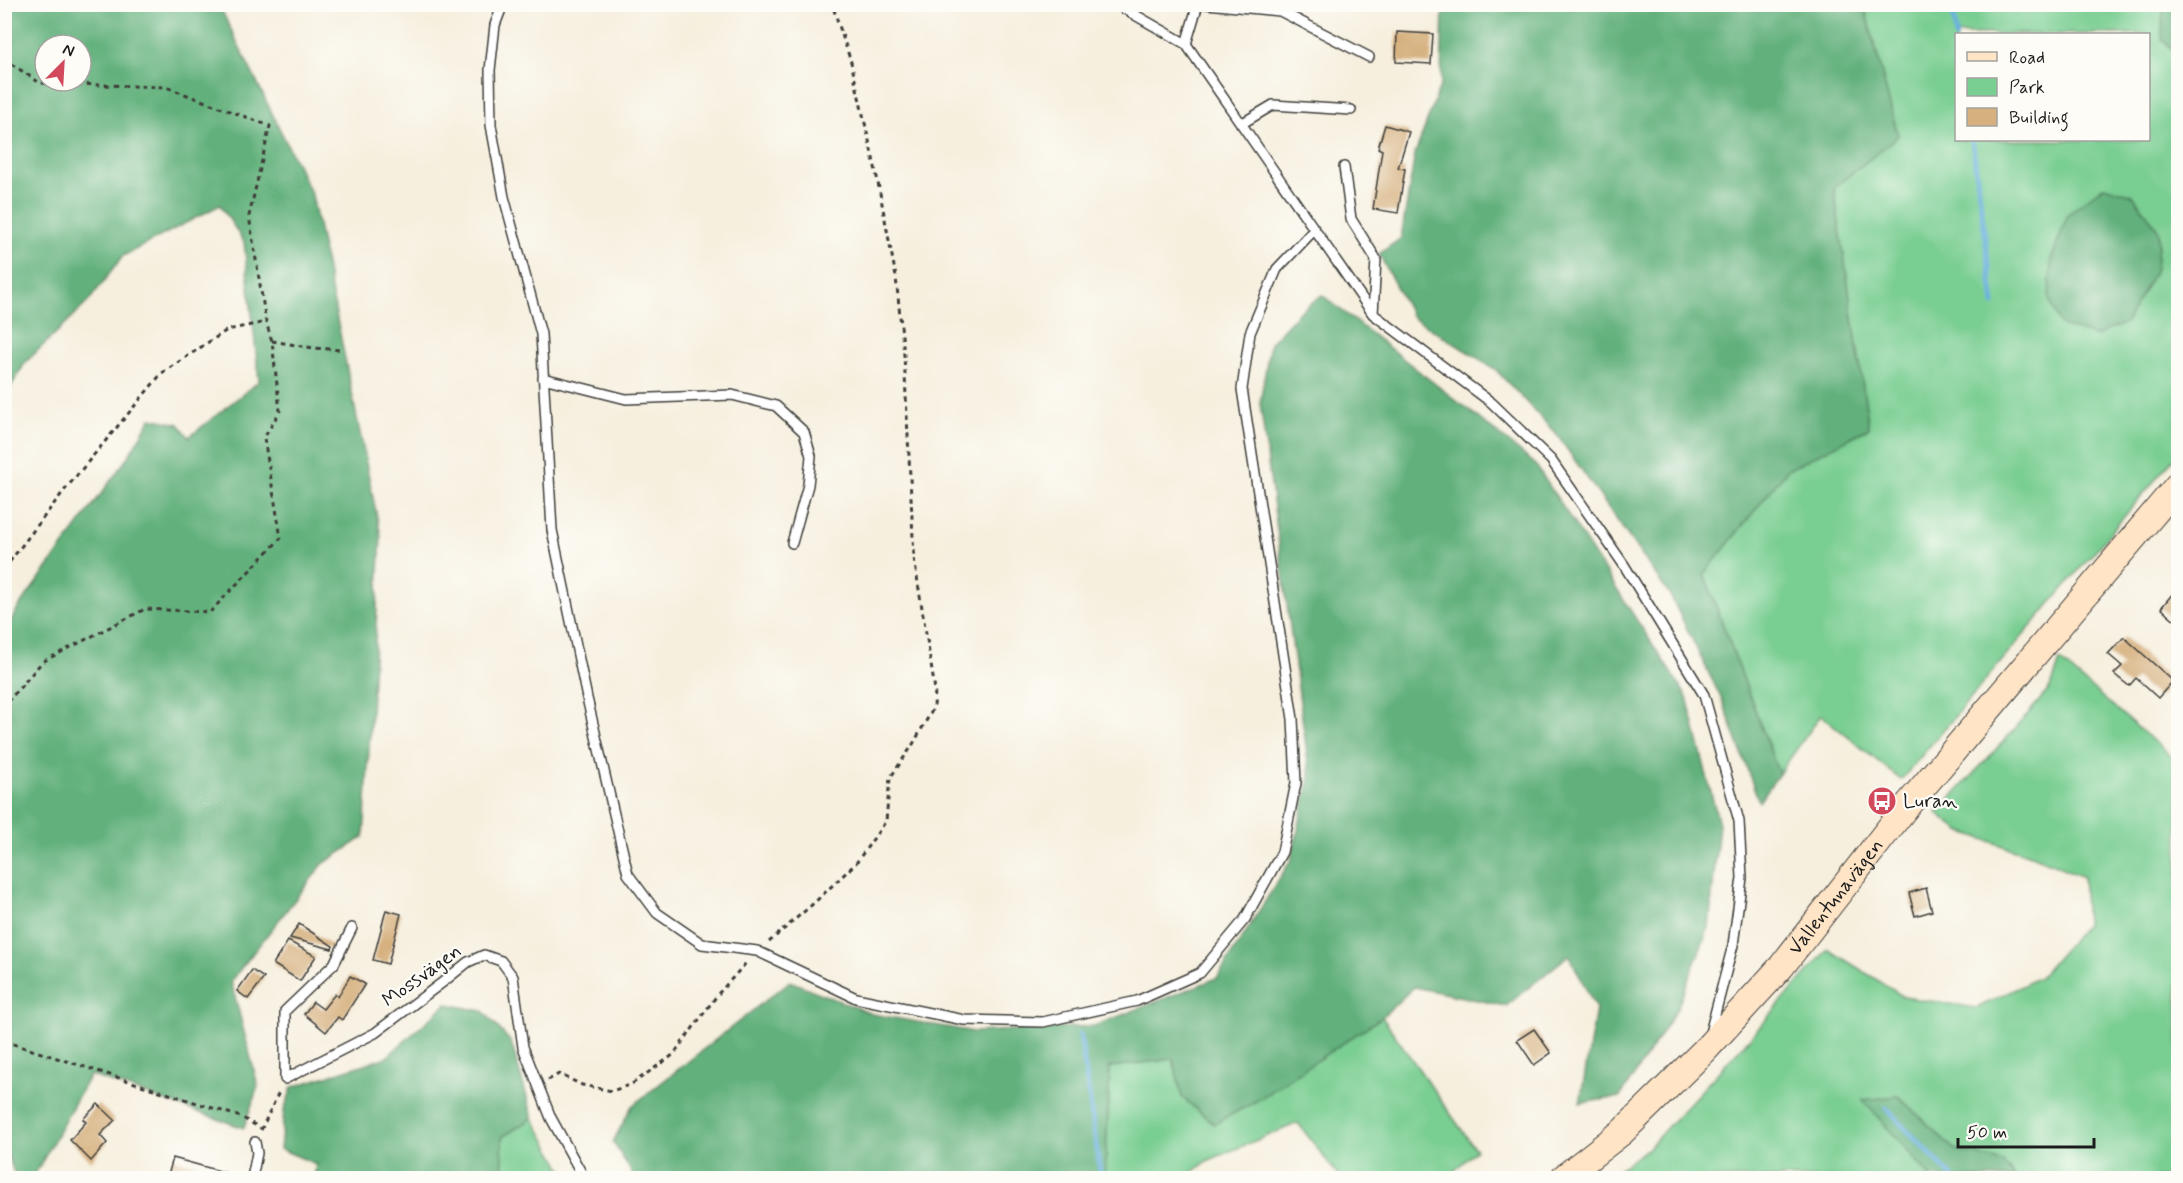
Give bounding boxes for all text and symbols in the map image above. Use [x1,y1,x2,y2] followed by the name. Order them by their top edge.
[33,33,93,93] north arrow
[1955,33,2150,141] legend
[59,39,78,62] text: N
[2009,46,2045,70] text: Road
[2009,76,2045,100] text: Park
[2009,106,2069,132] text: Building
[1866,785,1898,817] bus stop icon: Luran
[1903,788,1958,815] place label: Luran
[1782,833,1890,961] street label: Vallentunavägen
[377,938,467,1014] street label: Mossvägen
[1958,1111,2094,1149] scale bar
[1967,1121,2007,1145] text: 50 m

